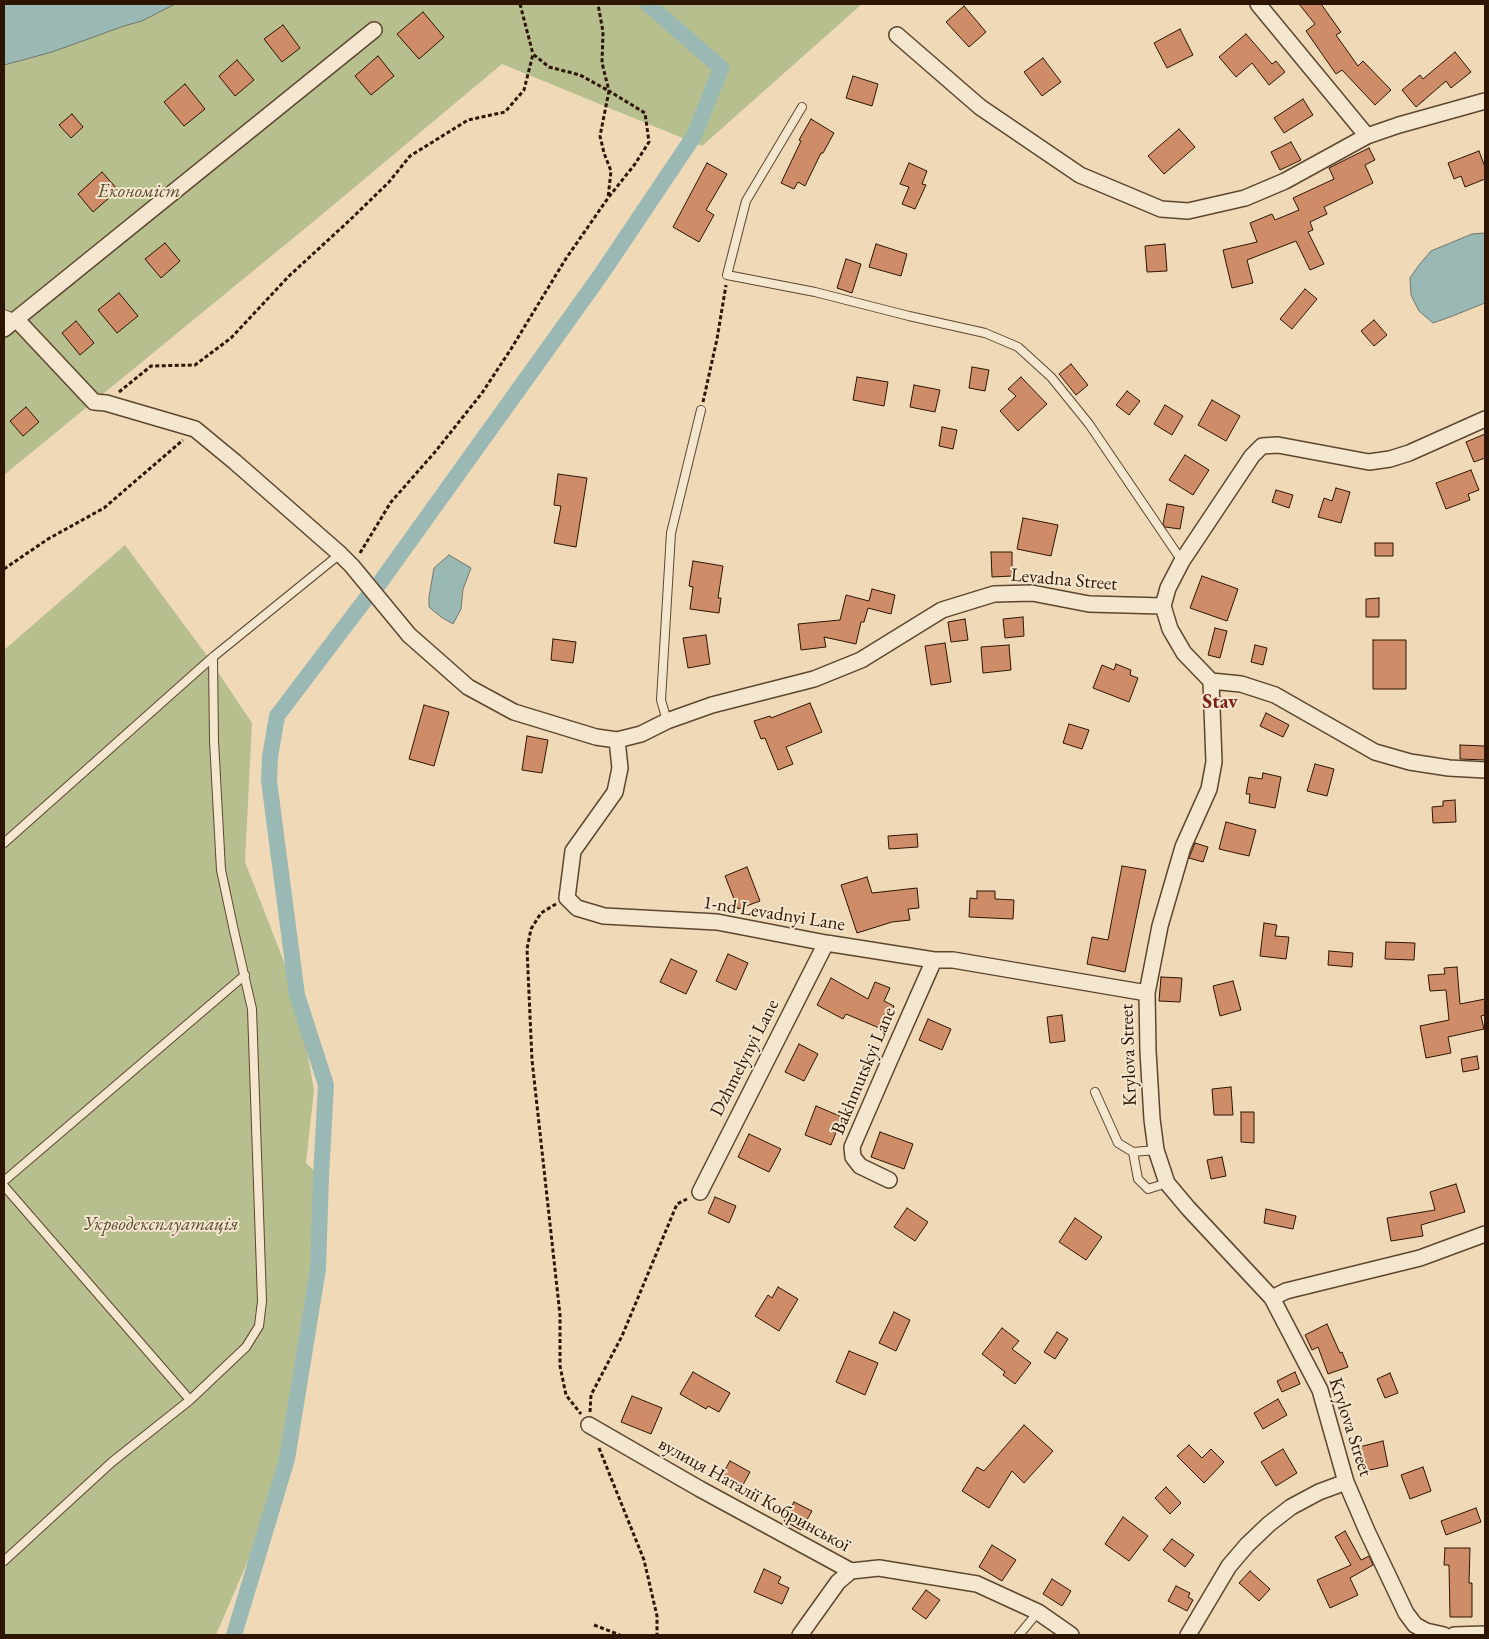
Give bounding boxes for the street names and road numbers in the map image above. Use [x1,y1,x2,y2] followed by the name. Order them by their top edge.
[1010,564,1118,596] street label: Levadna Street
[701,892,847,936] street label: 1-nd Levadnyi Lane
[706,996,784,1120] street label: Dzhmelynyi Lane
[1116,1003,1142,1107] street label: Krylova Street
[827,1004,901,1138] street label: Bakhmutskyi Lane
[1323,1375,1377,1479] street label: Krylova Street
[654,1433,854,1557] street label: вулиця Наталії Кобринської

